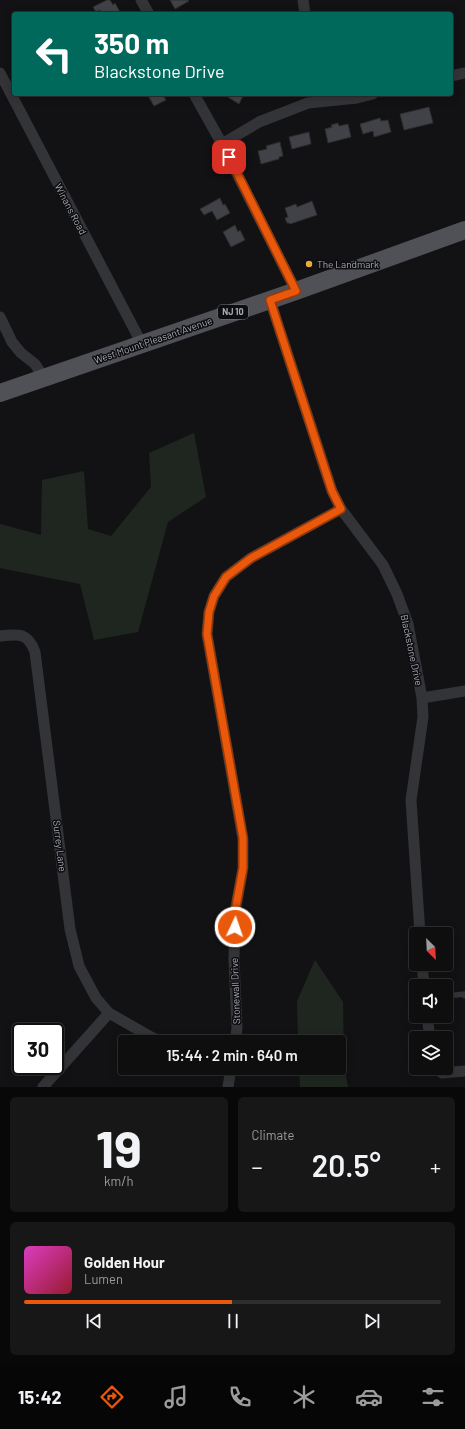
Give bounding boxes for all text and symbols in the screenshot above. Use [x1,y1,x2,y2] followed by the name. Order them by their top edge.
[94,26,169,60] text: 350 m
[28,28,80,80] icon: left
[94,60,225,82] text: Blackstone Drive
[212,140,246,174] pin
[218,146,240,168] icon: arrive
[53,181,89,237] street label: Winans Road
[317,258,379,270] place label: The Landmark
[304,259,314,269] marker: The Landmark
[218,305,248,319] road number: NJ 10
[92,314,214,366] street label: West Mount Pleasant Avenue
[399,613,425,687] street label: Blackstone Drive
[51,820,69,872] street label: Surrey Lane
[214,906,256,948] position arrow
[409,927,453,971] north arrow
[409,927,453,1075] map controls
[228,958,242,1024] street label: Stonewall Drive
[409,979,453,1023] button: sound
[12,1023,64,1075] speed limit sign: 30
[409,1031,453,1075] button: layers
[166,1046,298,1064] text: 15:44 · 2 min · 640 m
[96,1116,142,1178] text: 19
[252,1127,295,1143] text: Climate
[312,1147,381,1183] text: 20.5°
[252,1153,263,1179] text: −
[430,1153,441,1179] text: +
[104,1173,133,1189] text: km/h
[84,1253,165,1271] text: Golden Hour
[84,1271,123,1287] text: Lumen
[83,1310,105,1332] icon: previous
[222,1310,244,1332] icon: pause
[361,1310,383,1332] icon: next
[98,1383,126,1411] icon: directions
[162,1383,190,1411] icon: music
[226,1383,254,1411] icon: phone
[290,1383,318,1411] icon: climate
[355,1383,383,1411] icon: car
[419,1383,447,1411] icon: filters
[18,1386,62,1408] text: 15:42

